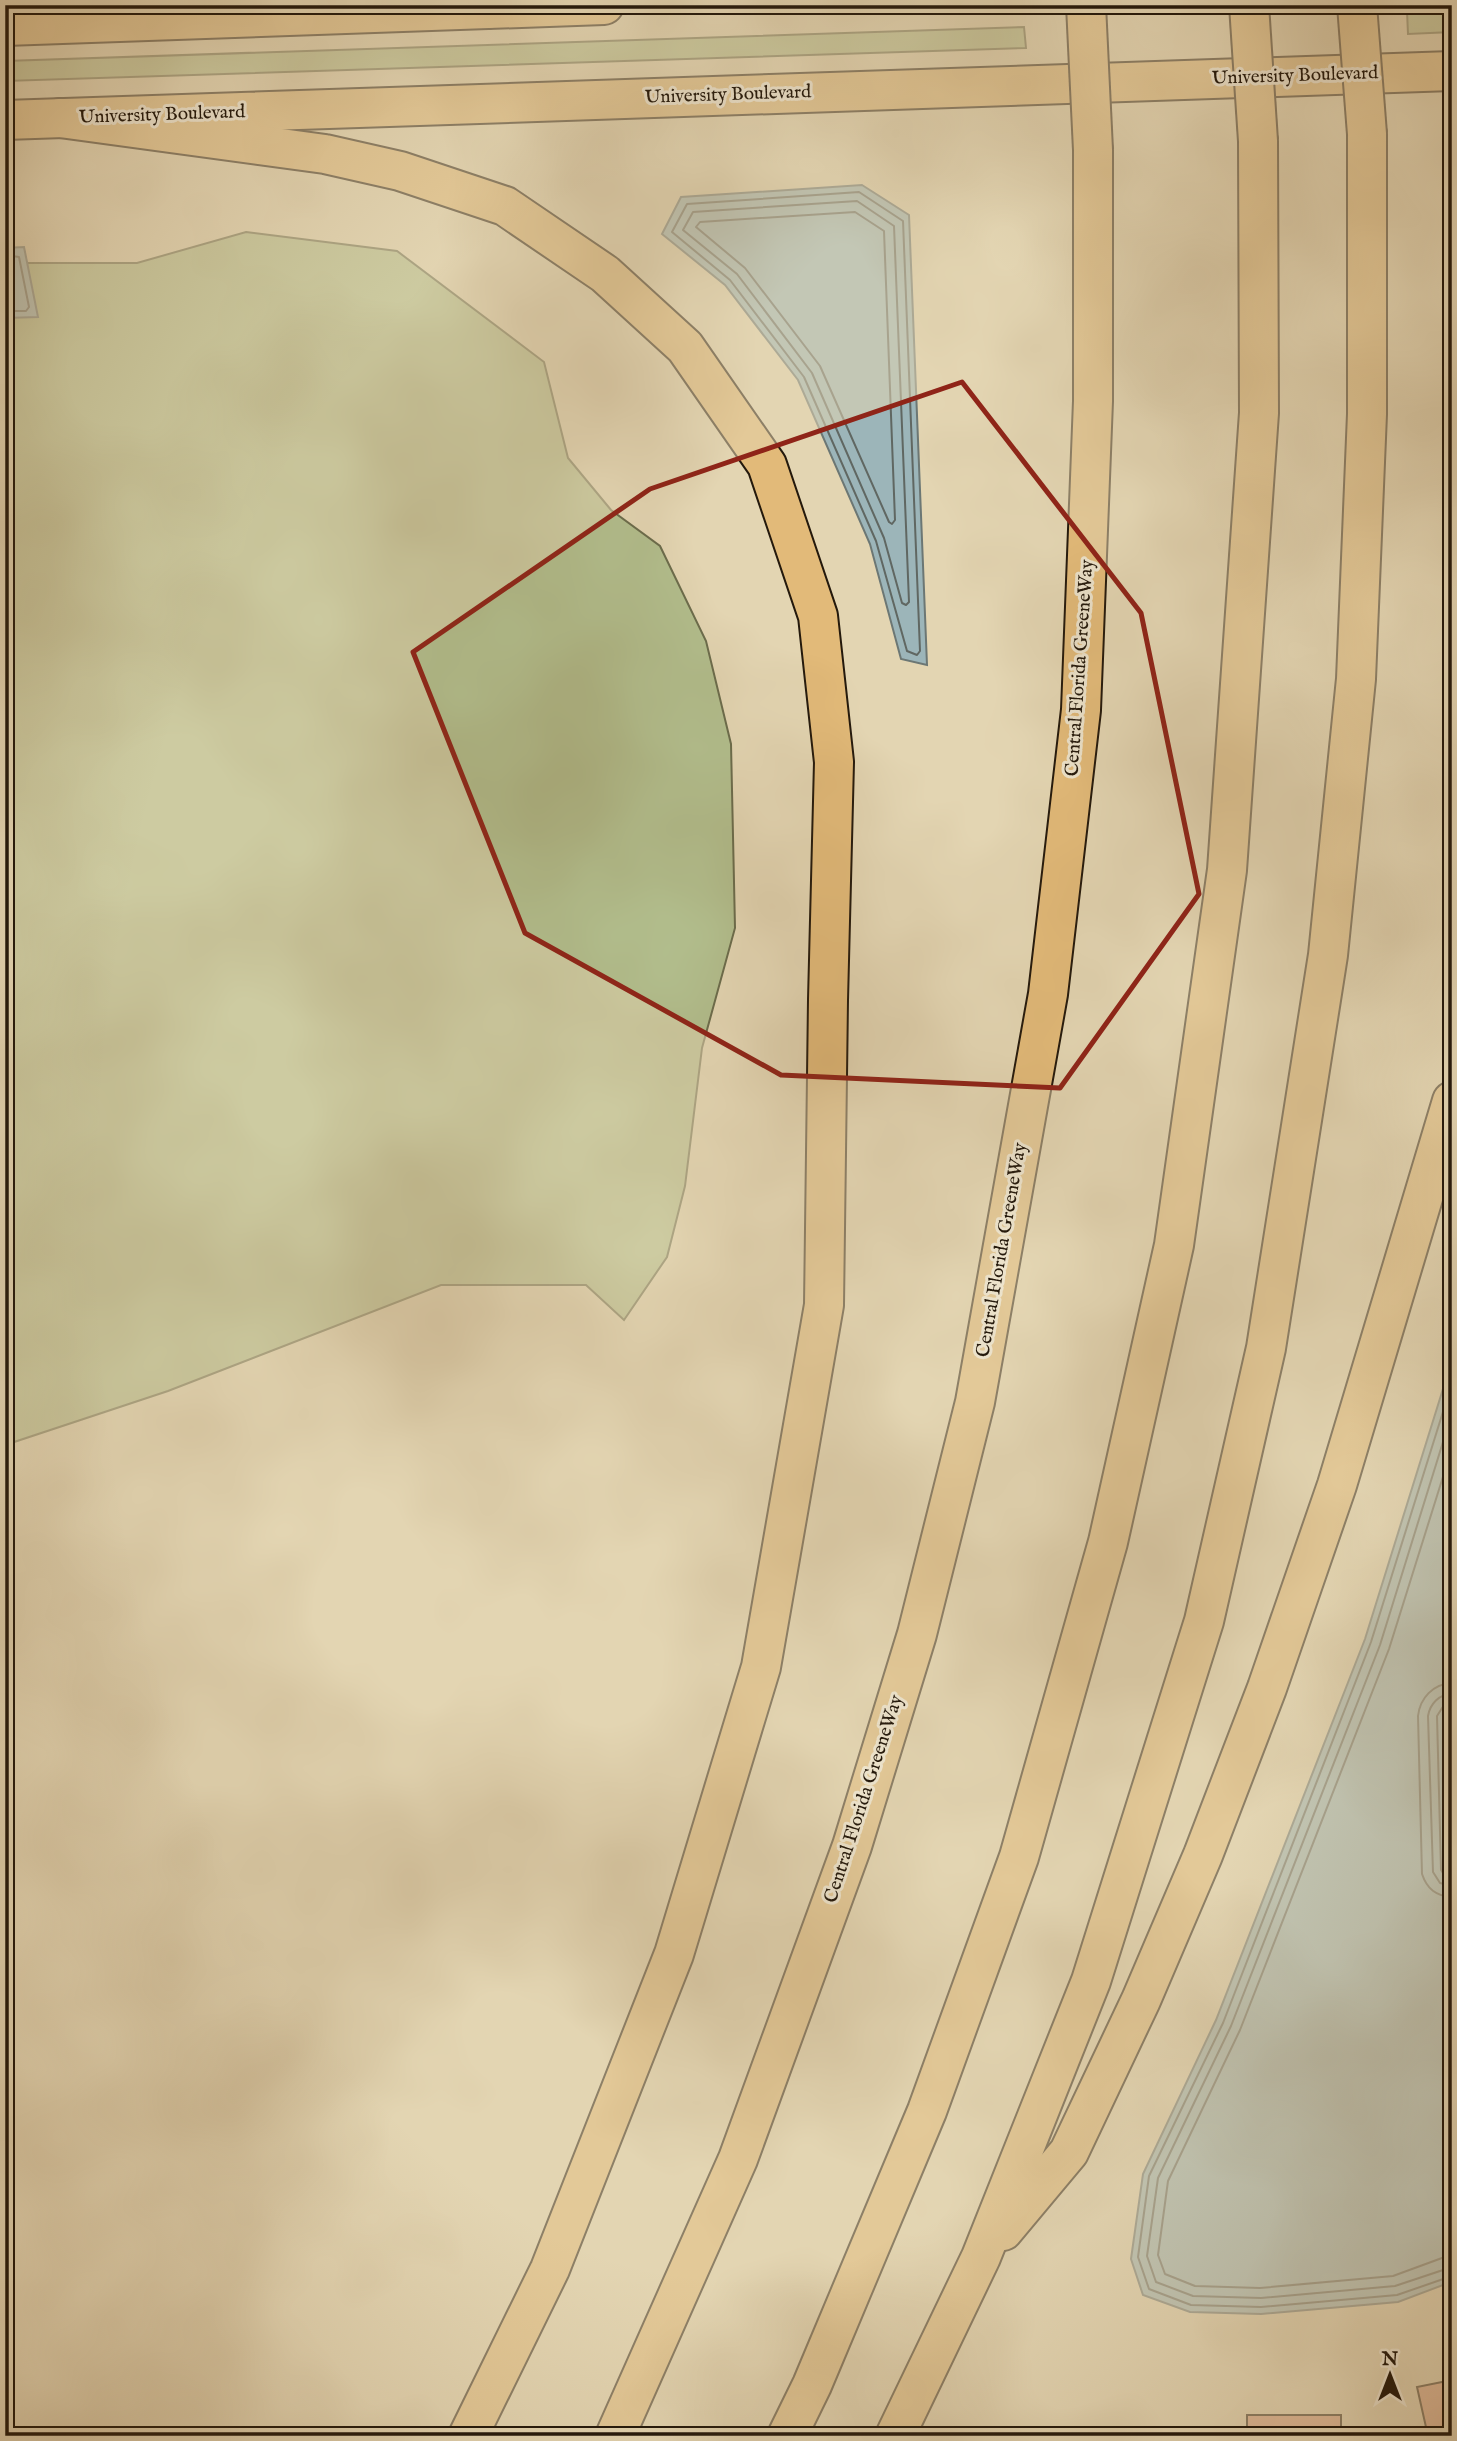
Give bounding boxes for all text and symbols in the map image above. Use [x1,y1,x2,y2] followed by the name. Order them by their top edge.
[1211,61,1380,91] street label: University Boulevard
[644,80,813,110] street label: University Boulevard
[78,100,247,130] street label: University Boulevard
[1060,558,1100,777] street label: Central Florida GreeneWay
[971,1140,1033,1359] street label: Central Florida GreeneWay
[819,1691,909,1906] street label: Central Florida GreeneWay
[1356,2340,1426,2410] north arrow
[1381,2348,1399,2372] text: N

